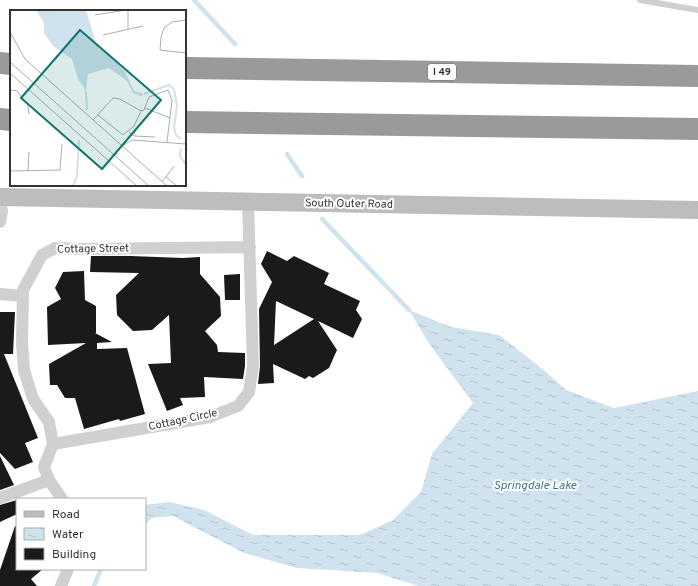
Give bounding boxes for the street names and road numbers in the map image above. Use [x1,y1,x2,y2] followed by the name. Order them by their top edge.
[428,64,456,80] road number: I 49
[305,196,393,212] street label: South Outer Road
[57,241,129,257] street label: Cottage Street
[147,406,219,434] street label: Cottage Circle

